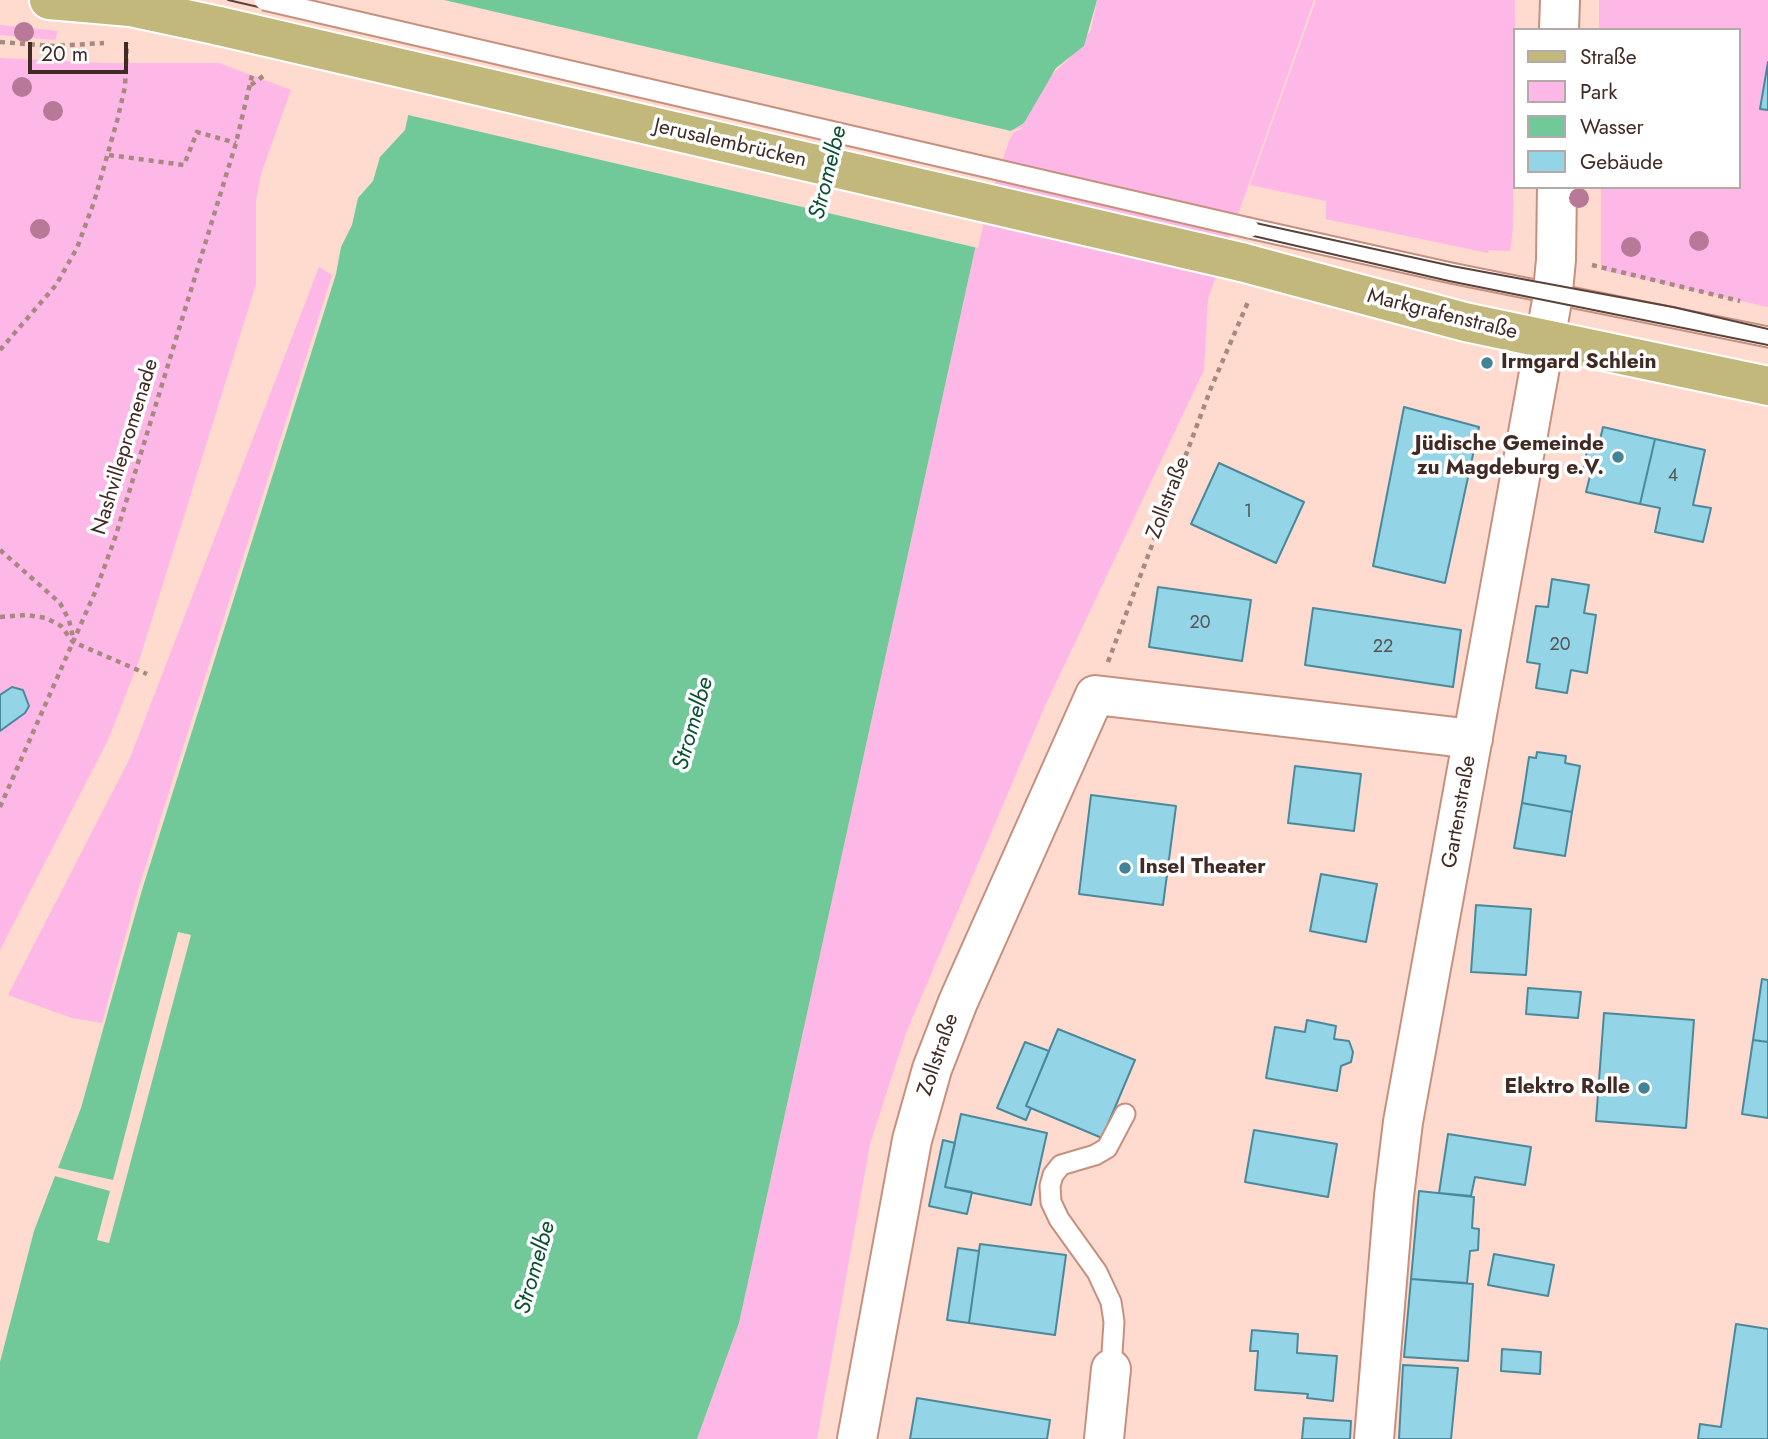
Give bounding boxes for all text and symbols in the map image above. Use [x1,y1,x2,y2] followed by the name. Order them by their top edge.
[32,28,131,72] scale bar
[1512,28,1740,189] legend
[41,39,88,69] text: 20 m
[1580,42,1637,72] text: Straße
[1580,77,1617,107] text: Park
[1580,112,1644,142] text: Wasser
[651,114,809,174] street label: Jerusalembrücken
[804,123,854,223] water label: Stromelbe
[1580,147,1663,177] text: Gebäude
[1364,284,1520,346] street label: Markgrafenstraße
[1501,350,1657,376] place label: Irmgard Schlein
[1479,355,1495,371] marker: Irmgard Schlein
[87,356,165,538] street label: Nashvillepromenade
[1415,432,1604,482] place label: Jüdische Gemeinde zu Magdeburg e.V.
[1610,449,1626,465] marker: Jüdische Gemeinde zu Magdeburg e.V.
[1142,454,1196,542] street label: Zollstraße
[1668,466,1678,488] house number: 4
[1244,502,1252,524] house number: 1
[1189,613,1211,635] house number: 20
[1549,635,1571,657] house number: 20
[1373,637,1393,659] house number: 22
[668,674,720,774] water label: Stromelbe
[1438,754,1482,870] street label: Gartenstraße
[1139,855,1266,881] place label: Insel Theater
[1117,860,1133,876] marker: Insel Theater
[913,1011,965,1099] street label: Zollstraße
[1504,1075,1630,1101] place label: Elektro Rolle
[1636,1080,1652,1096] marker: Elektro Rolle
[510,1218,562,1318] water label: Stromelbe

